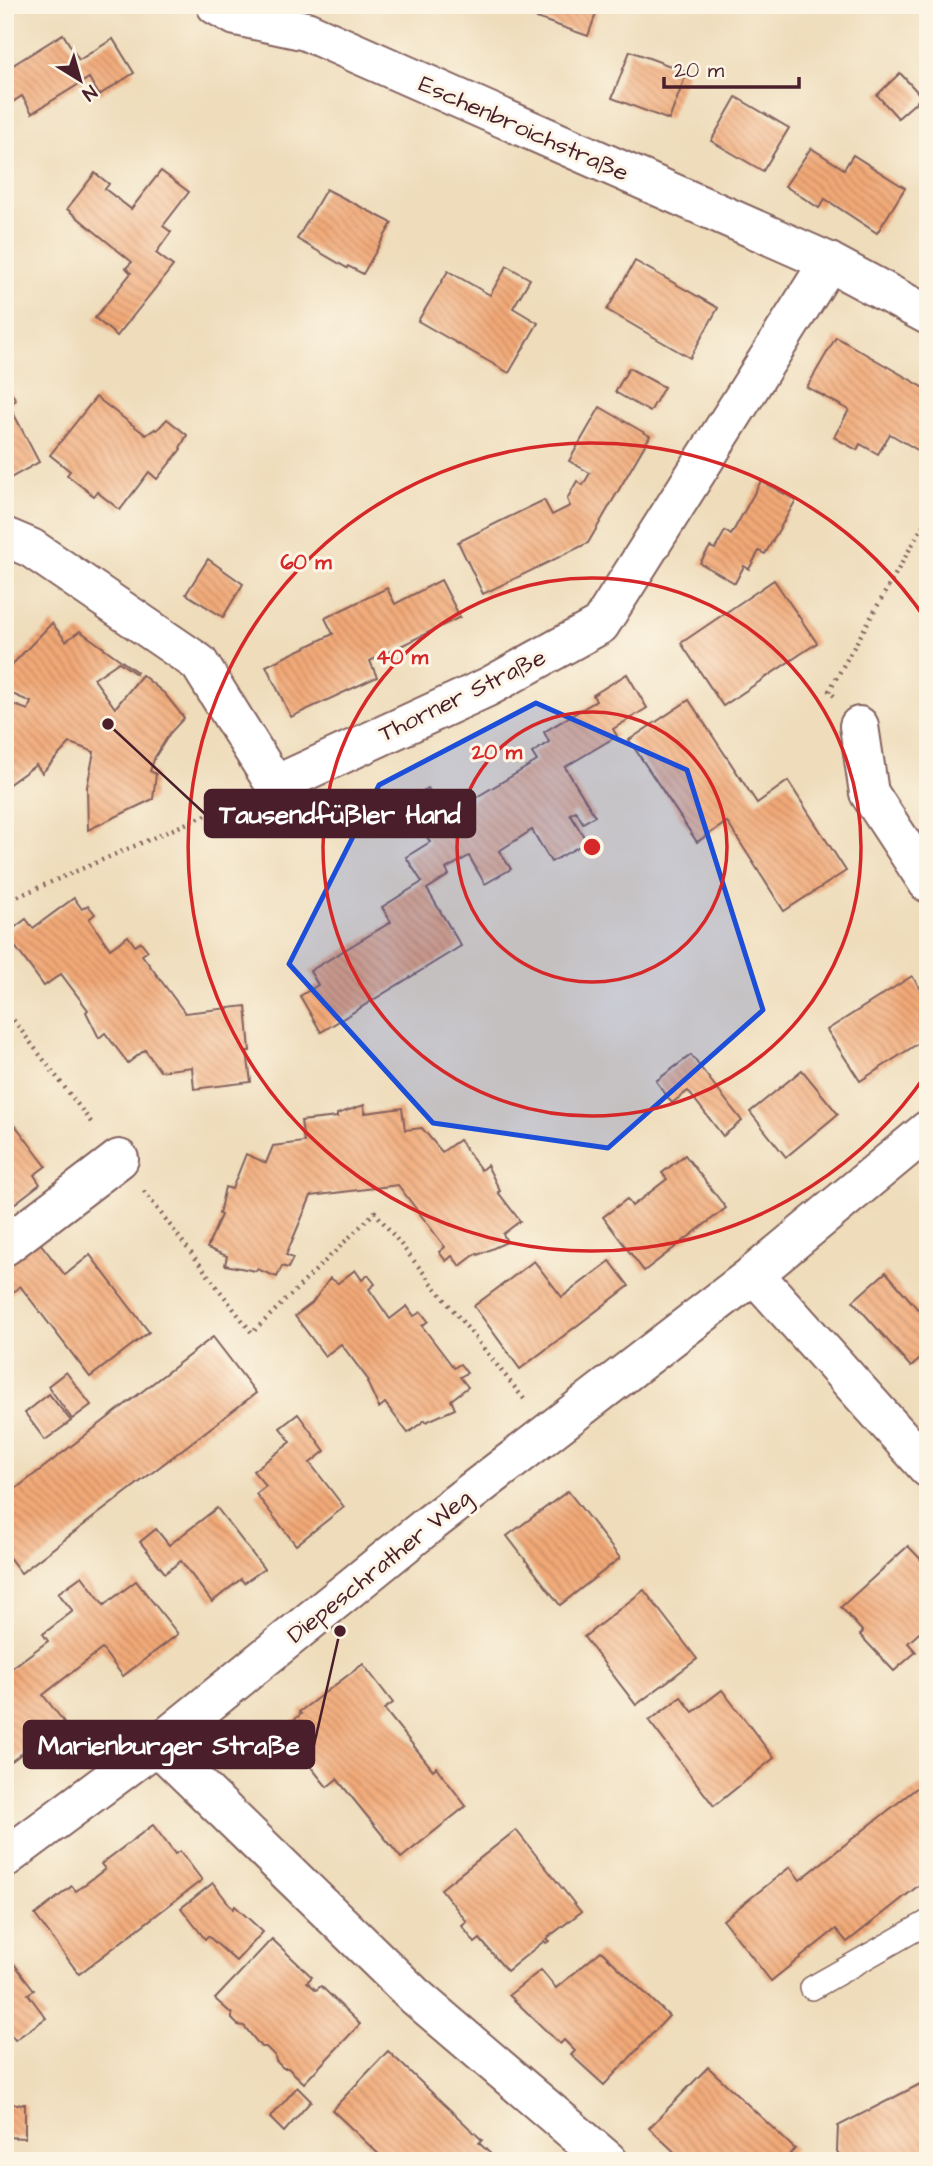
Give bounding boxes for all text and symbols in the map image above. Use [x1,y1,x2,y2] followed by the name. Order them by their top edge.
[46,46,116,116] north arrow
[664,46,798,90] scale bar
[674,56,725,85] text: 20 m
[413,67,634,191] street label: Eschenbroichstraße
[76,78,102,107] text: N
[280,548,332,577] text: 60 m
[373,641,552,751] street label: Thorner Straße
[376,643,429,672] text: 40 m
[471,738,523,767] text: 20 m
[205,790,475,837] callout: Tausendfüßler Hand
[218,797,461,833] text: Tausendfüßler Hand
[580,835,604,859] centre of rings
[280,1482,480,1653] street label: Diepeschrather Weg
[24,1721,314,1768] callout: Marienburger Straße
[38,1728,300,1767] text: Marienburger Straße

